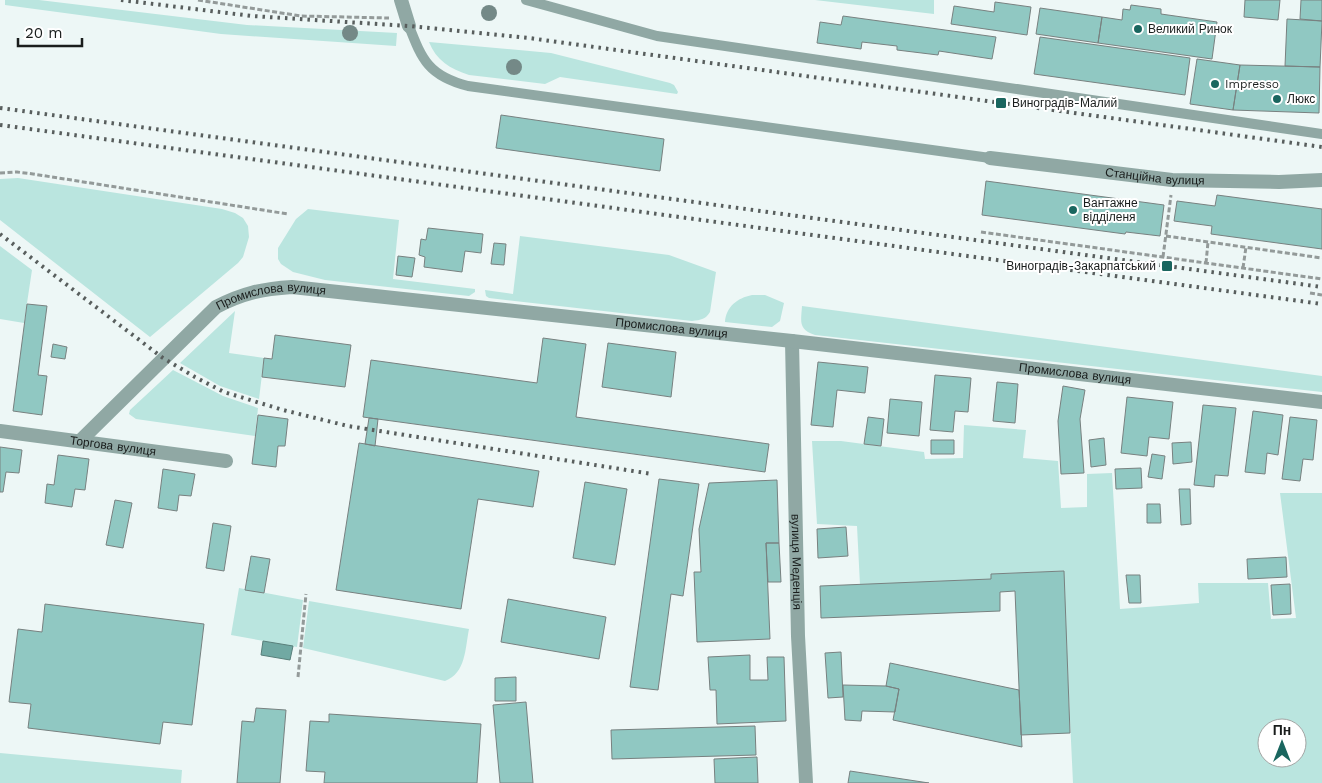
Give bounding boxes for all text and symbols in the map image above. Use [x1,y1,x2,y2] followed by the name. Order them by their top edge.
[18,15,81,47] scale bar
[1148,22,1233,36] place label: Великий Ринок
[1132,23,1144,35] marker: Великий Ринок
[25,24,63,42] text: 20 m
[1225,77,1279,91] place label: Impresso
[1209,78,1221,90] marker: Impresso
[1287,92,1315,106] place label: Люкс
[1271,93,1283,105] marker: Люкс
[994,96,1008,110] marker: Виноградів-Малий
[1012,96,1117,110] place label: Виноградів-Малий
[1104,165,1205,188] street label: Станційна вулиця
[1083,196,1138,224] place label: Вантажне відділеня
[1067,204,1079,216] marker: Вантажне відділеня
[1006,259,1156,273] place label: Виноградів-Закарпатський
[1160,259,1174,273] marker: Виноградів-Закарпатський
[214,280,327,313] street label: Промислова вулиця
[615,315,728,341] street label: Промислова вулиця
[1018,360,1132,387] street label: Промислова вулиця
[69,433,157,459] street label: Торгова вулиця
[789,514,804,610] street label: вулиця Меденція
[1257,718,1307,768] north arrow
[1273,722,1291,738] text: Пн

